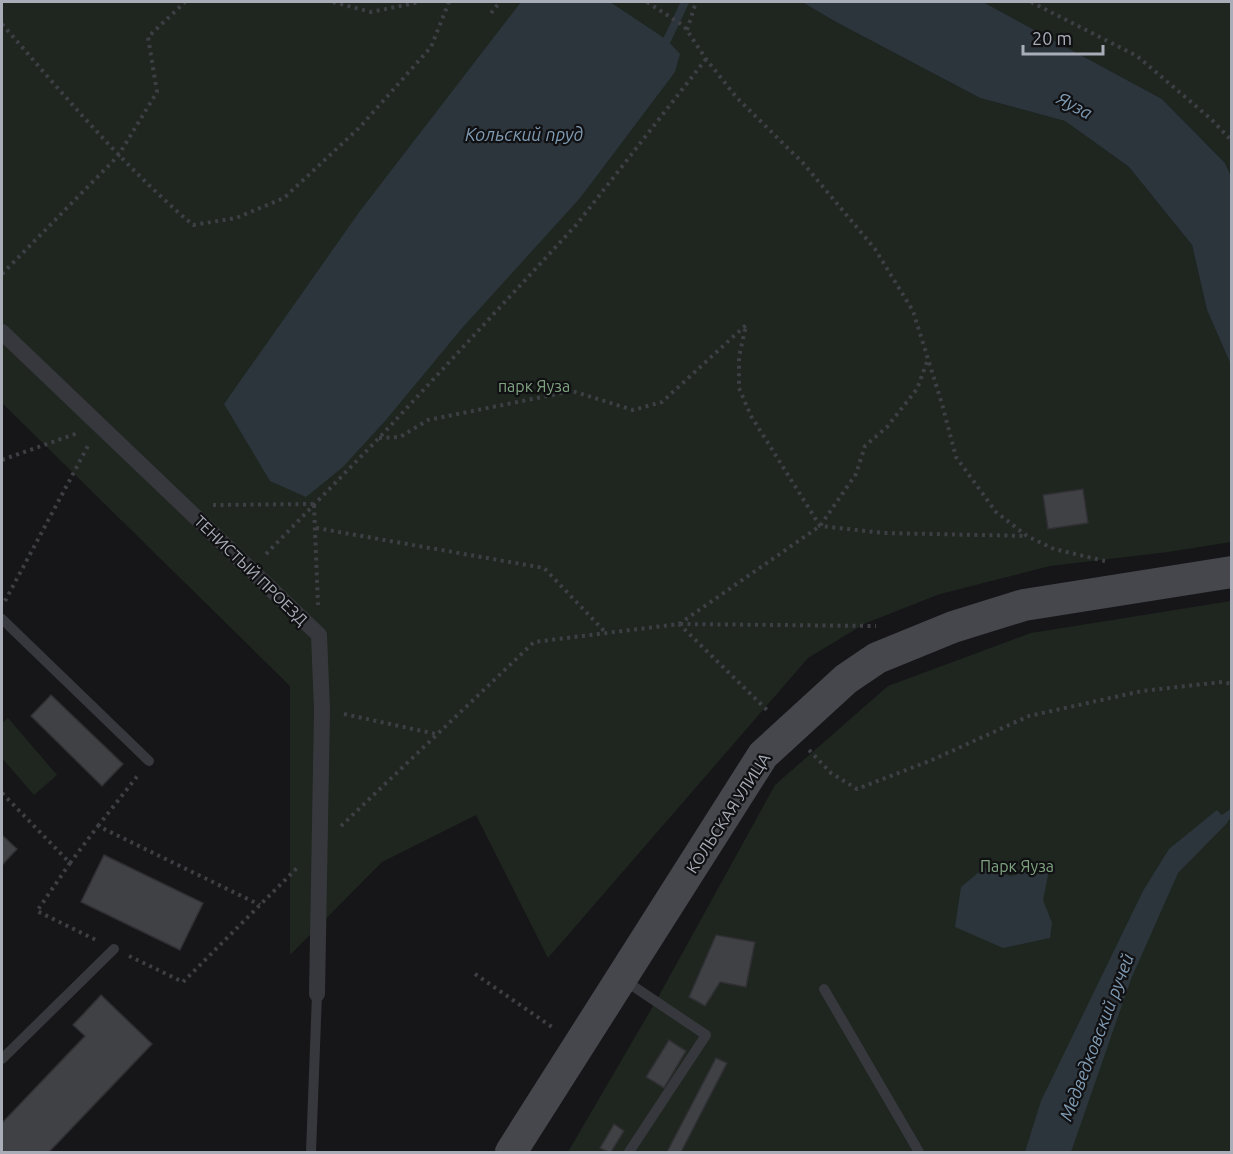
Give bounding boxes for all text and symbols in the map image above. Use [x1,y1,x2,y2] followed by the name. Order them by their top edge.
[1023,18,1102,56] scale bar
[1032,28,1072,48] text: 20 m
[1053,87,1096,123] water label: Яуза
[465,124,583,144] water label: Кольский пруд
[498,377,570,395] park label: парк Яуза
[191,511,312,629] street label: ТЕНИСТЫЙ ПРОЕЗД
[683,749,774,876] street label: КОЛЬСКАЯ УЛИЦА
[980,857,1054,875] park label: Парк Яуза
[1055,950,1137,1123] water label: Медведковский ручей

